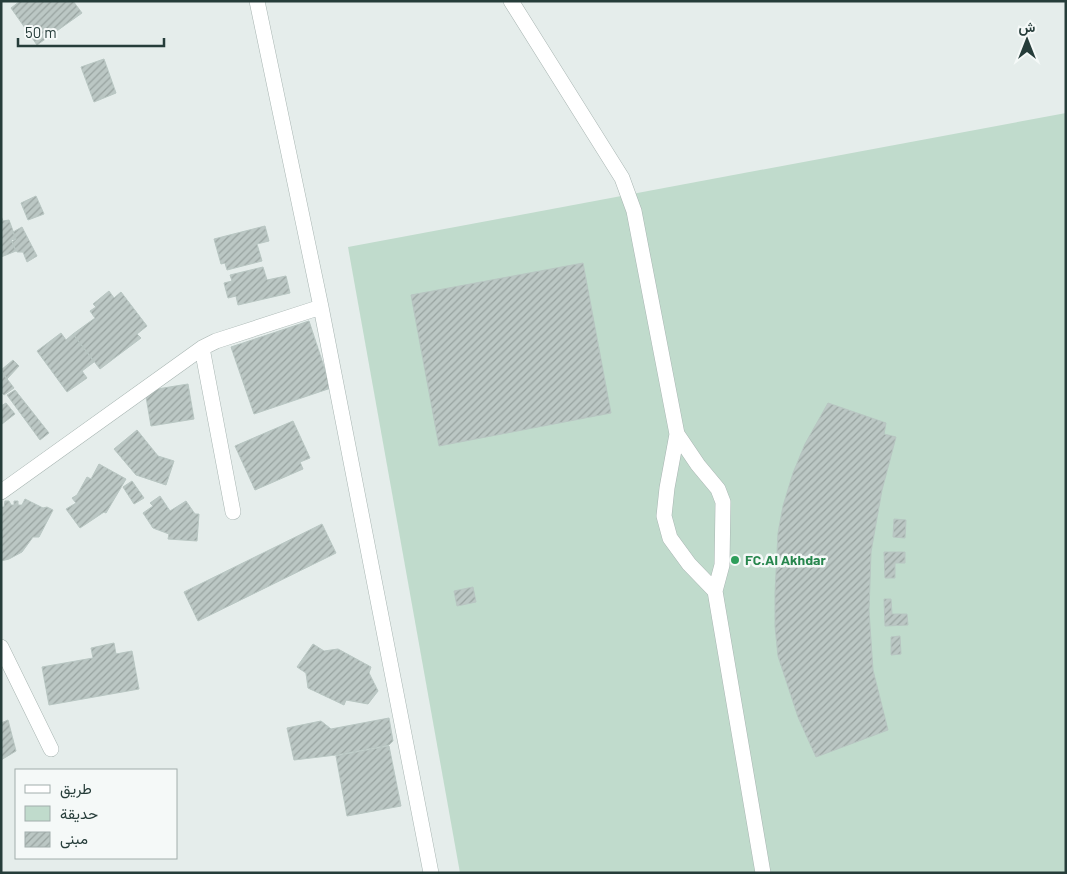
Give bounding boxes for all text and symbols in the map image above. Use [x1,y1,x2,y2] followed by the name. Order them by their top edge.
[18,15,164,47] scale bar
[1002,15,1052,65] north arrow
[1019,18,1036,36] text: ش
[25,23,57,41] text: 50 m
[745,551,826,568] place label: FC.Al Akhdar
[729,554,741,566] marker: FC.Al Akhdar
[15,769,178,859] legend
[60,779,92,799] text: طريق
[60,804,98,823] text: حديقة
[60,829,88,849] text: مبنى

